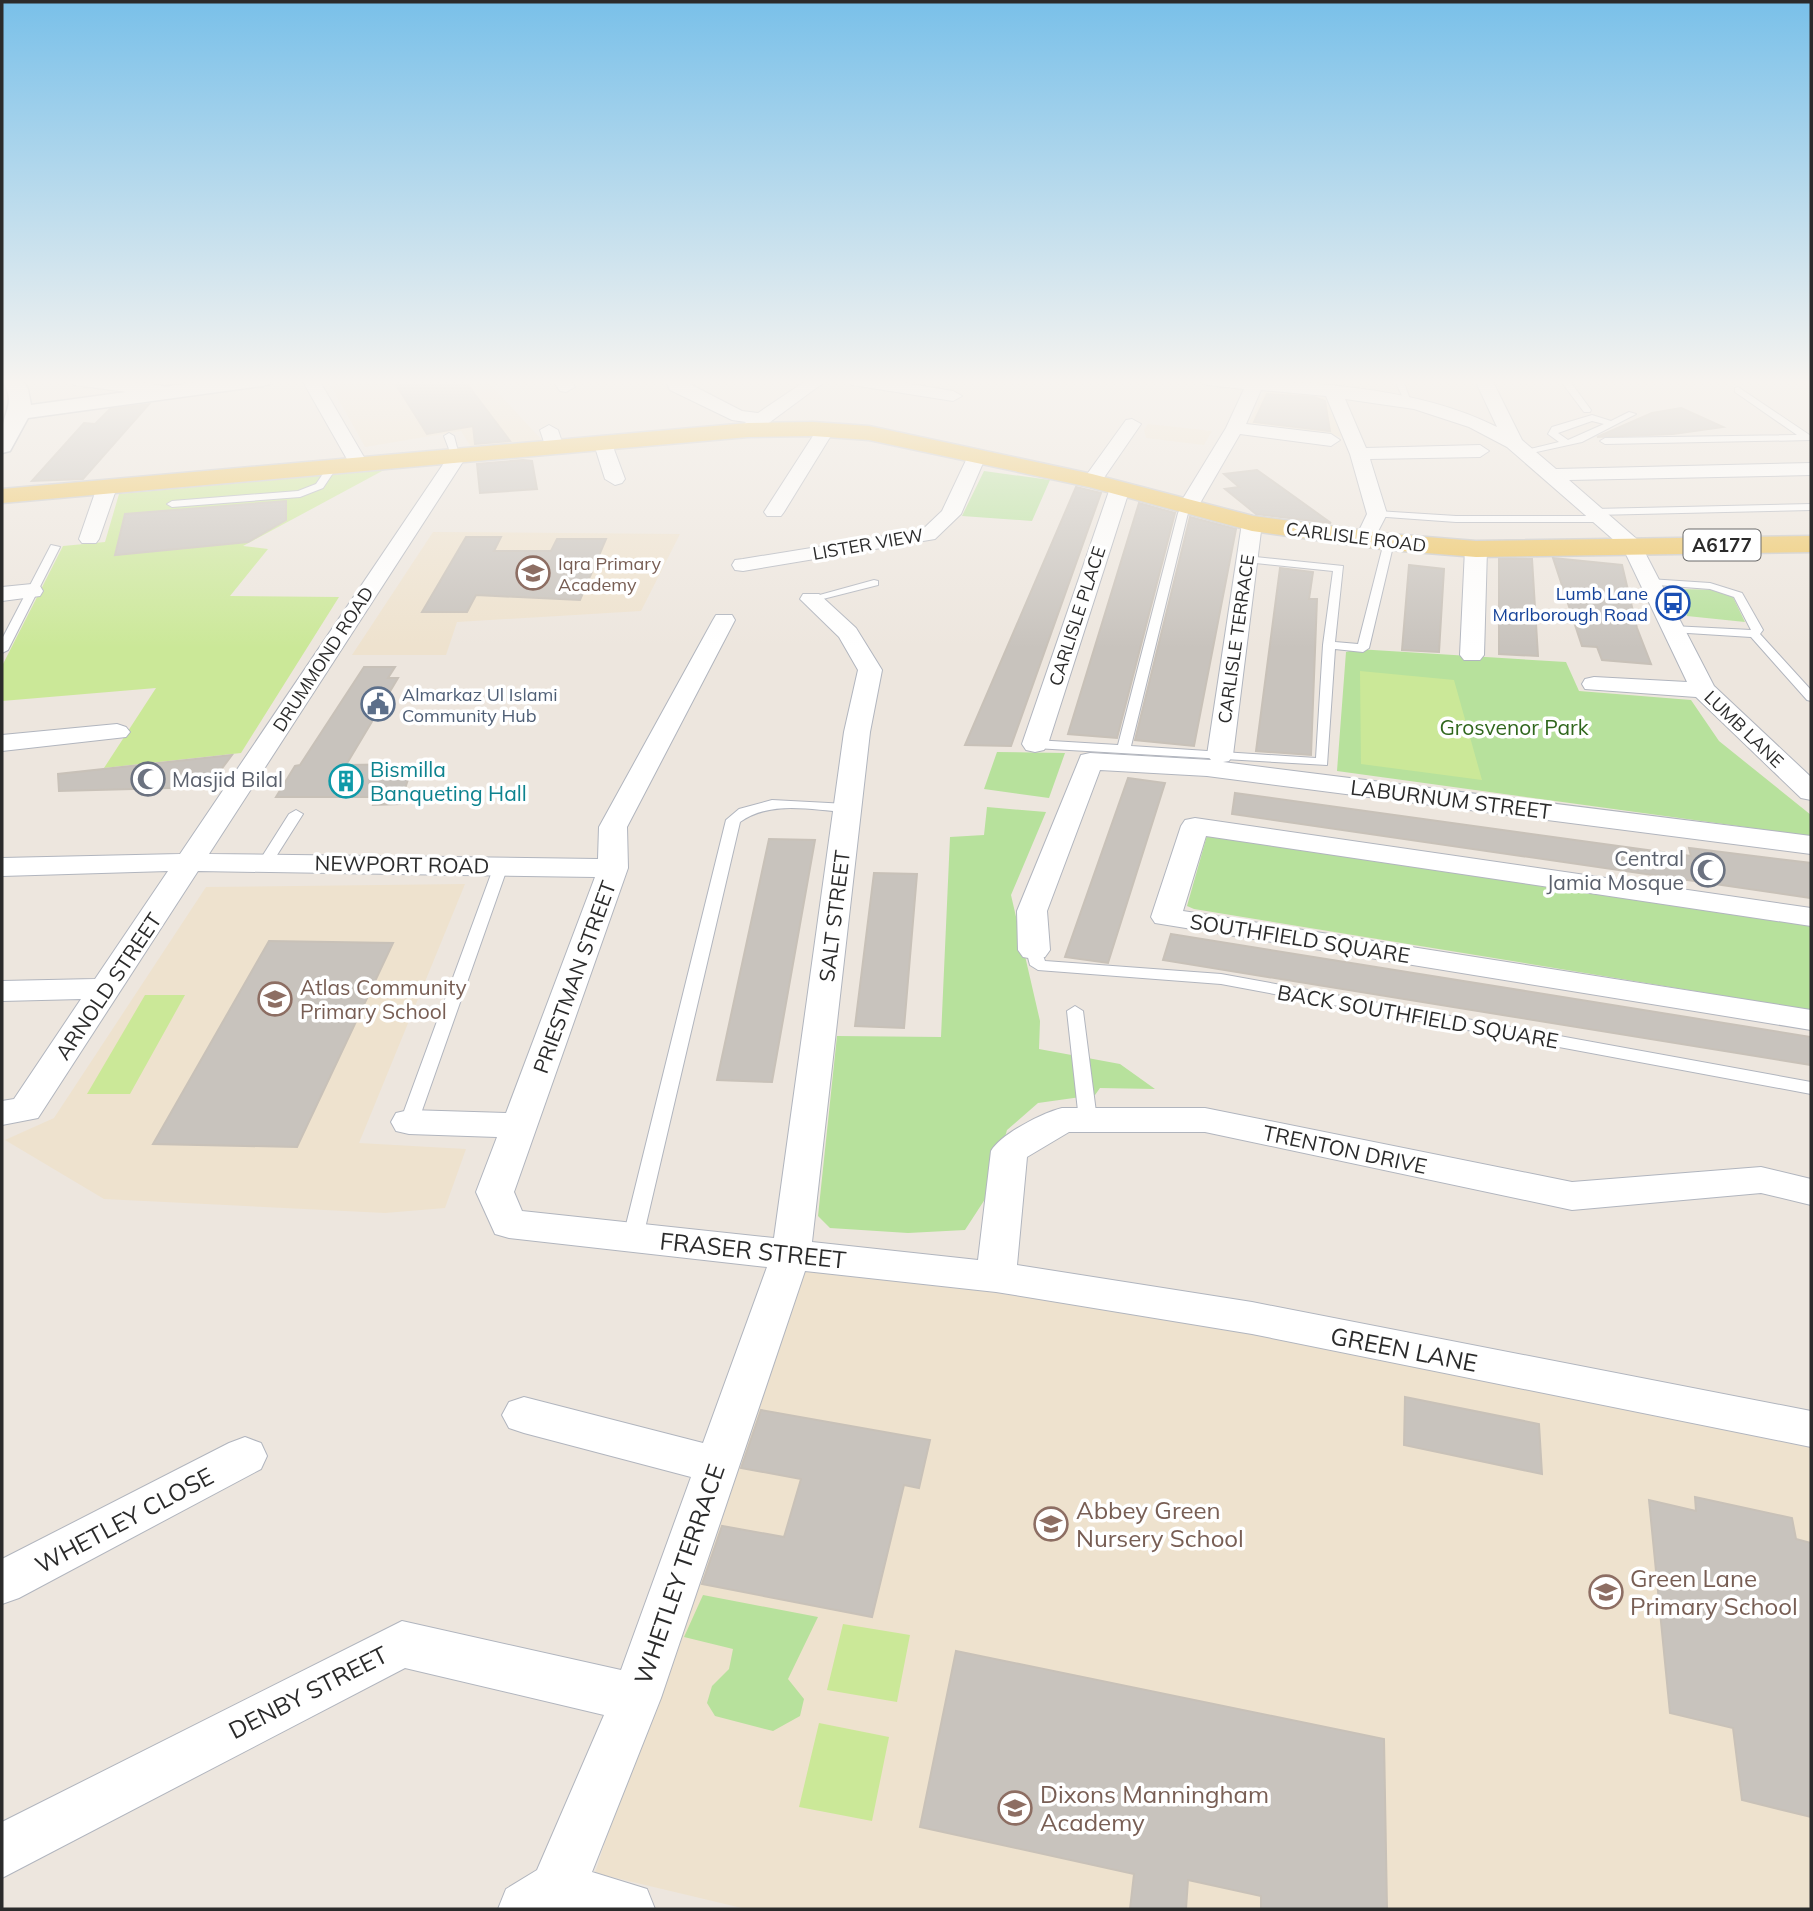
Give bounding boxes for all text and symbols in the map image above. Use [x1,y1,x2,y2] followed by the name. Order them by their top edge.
[1285,517,1427,557] street label: CARLISLE ROAD
[811,523,925,565] street label: LISTER VIEW
[1684,530,1760,560] road number: A6177
[1044,543,1110,689] street label: CARLISLE PLACE
[558,552,661,596] place label: Iqra Primary Academy
[1213,553,1259,725] street label: CARLISLE TERRACE
[514,554,552,592] school or university icon: Iqra Primary Academy
[268,582,378,736] street label: DRUMMOND ROAD
[1493,582,1648,626] place label: Lumb Lane Marlborough Road
[1654,584,1692,622] bus stop icon: Lumb Lane Marlborough Road
[402,683,558,727] place label: Almarkaz Ul Islami Community Hub
[359,685,397,723] public building icon: Almarkaz Ul Islami Community Hub
[1699,685,1789,773] street label: LUMB LANE
[1439,714,1589,740] park label: Grosvenor Park
[370,756,527,806] place label: Bismilla Banqueting Hall
[129,760,167,798] mosque icon: Masjid Bilal
[327,762,365,800] building icon: Bismilla Banqueting Hall
[172,766,283,792] place label: Masjid Bilal
[1349,774,1553,824] street label: LABURNUM STREET
[1546,845,1684,895] place label: Central Jamia Mosque
[813,848,855,983] street label: SALT STREET
[314,849,490,879] street label: NEWPORT ROAD
[1689,851,1727,889] mosque icon: Central Jamia Mosque
[527,877,621,1077] street label: PRIESTMAN STREET
[49,907,167,1064] street label: ARNOLD STREET
[1188,908,1412,968] street label: SOUTHFIELD SQUARE
[300,974,467,1024] place label: Atlas Community Primary School
[1275,978,1561,1054] street label: BACK SOUTHFIELD SQUARE
[256,980,294,1018] school or university icon: Atlas Community Primary School
[1261,1119,1429,1179] street label: TRENTON DRIVE
[658,1225,848,1275] street label: FRASER STREET
[1328,1320,1480,1378] street label: GREEN LANE
[30,1460,218,1580] street label: WHETLEY CLOSE
[627,1460,731,1688] street label: WHETLEY TERRACE
[1076,1495,1244,1553] place label: Abbey Green Nursery School
[1032,1505,1070,1543] school or university icon: Abbey Green Nursery School
[1630,1563,1798,1621] place label: Green Lane Primary School
[1587,1573,1625,1611] school or university icon: Green Lane Primary School
[223,1639,393,1745] street label: DENBY STREET
[1040,1779,1269,1837] place label: Dixons Manningham Academy
[996,1789,1034,1827] school or university icon: Dixons Manningham Academy

